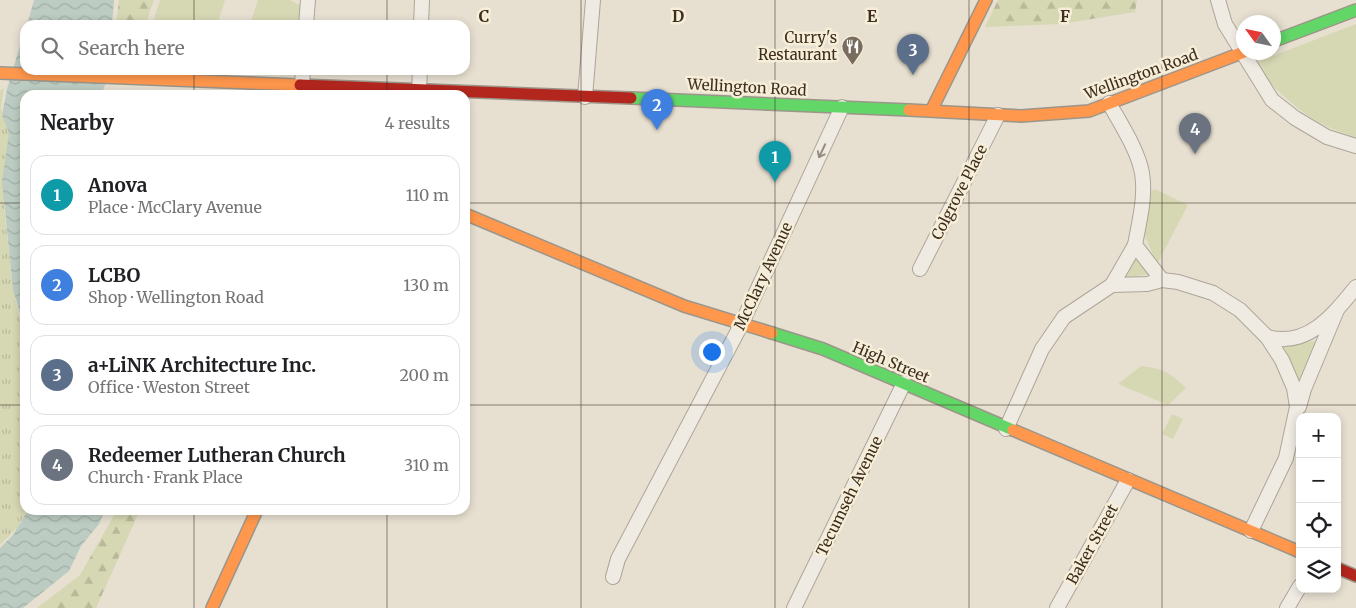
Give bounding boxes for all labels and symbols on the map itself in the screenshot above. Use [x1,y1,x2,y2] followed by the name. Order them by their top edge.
[479,6,489,26] text: C
[672,6,684,26] text: D
[867,6,878,26] text: E
[1060,6,1070,26] text: F
[1236,15,1281,60] north arrow
[758,28,837,64] place label: Curry's Restaurant
[841,34,865,65] restaurant icon: Curry's Restaurant
[897,34,929,75] pin: 3
[1081,45,1200,104] street label: Wellington Road
[686,74,807,100] street label: Wellington Road
[641,89,673,130] pin: 2
[1179,113,1211,154] pin: 4
[759,141,791,182] pin: 1
[927,141,991,243] street label: Colgrove Place
[816,143,826,158] one-way arrow
[730,219,796,333] street label: McClary Avenue
[850,337,933,387] street label: High Street
[699,339,725,365] your location
[812,433,886,559] street label: Tecumseh Avenue
[1062,501,1122,587] street label: Baker Street

